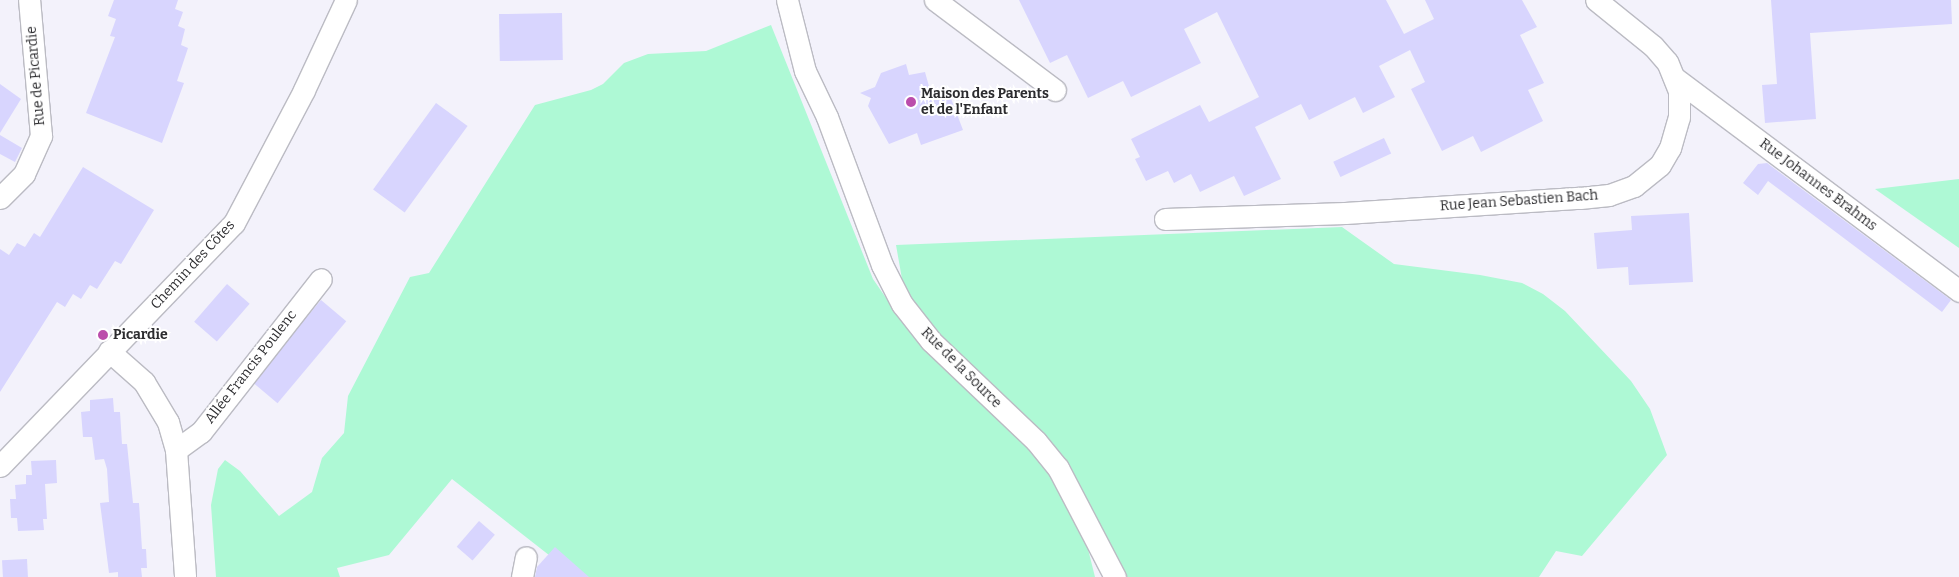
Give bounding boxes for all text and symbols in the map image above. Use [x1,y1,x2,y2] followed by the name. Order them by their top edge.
[23,26,49,126] street label: Rue de Picardie
[921,86,1049,118] place label: Maison des Parents et de l'Enfant
[905,96,917,108] marker: Maison des Parents et de l'Enfant
[1756,135,1880,235] street label: Rue Johannes Brahms
[1439,187,1599,215] street label: Rue Jean Sebastien Bach
[147,217,239,313] street label: Chemin des Côtes
[202,307,300,427] street label: Allée Francis Poulenc
[917,324,1005,412] street label: Rue de la Source
[113,327,168,343] place label: Picardie
[97,329,109,341] marker: Picardie

